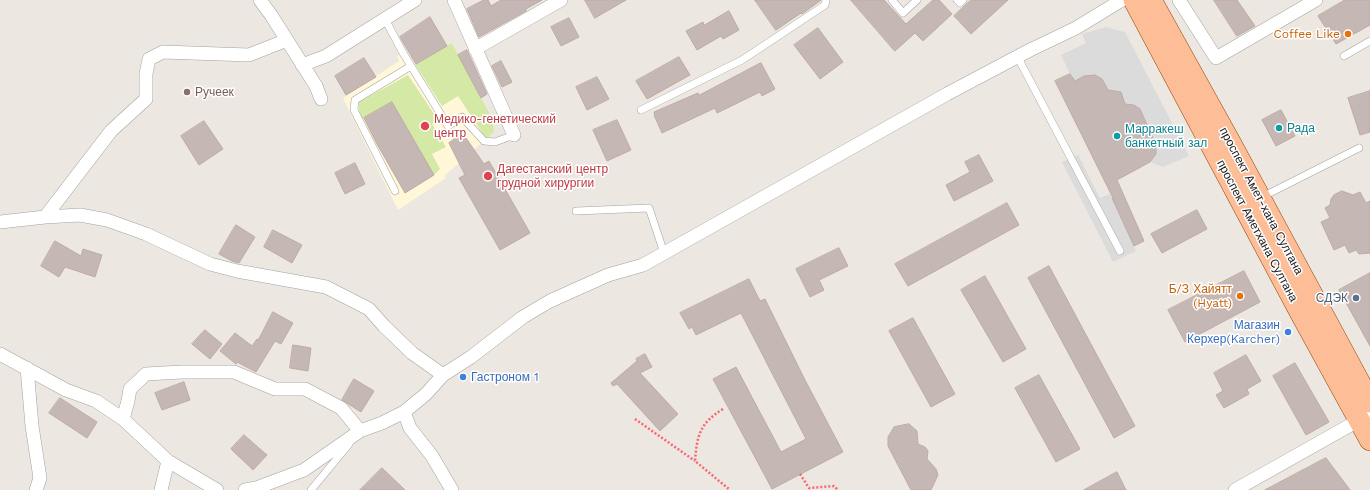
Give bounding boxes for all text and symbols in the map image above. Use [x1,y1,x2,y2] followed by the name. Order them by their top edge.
[1274,27,1340,41] place label: Coffee Like
[1343,29,1353,39] marker: Coffee Like
[195,85,234,99] place label: Ручеек
[182,87,192,97] marker: Ручеек
[434,112,556,140] place label: Медико-генетический центр
[419,120,431,132] marker: Медико-генетический центр
[1287,121,1315,135] place label: Рада
[1125,122,1207,150] place label: Марракеш банкетный зал
[1274,123,1284,133] marker: Рада
[1216,125,1306,277] street label: проспект Амет-хана Султана
[1112,131,1122,141] marker: Марракеш банкетный зал
[1213,158,1301,304] street label: проспект Аметхана Султана
[497,162,608,190] place label: Дагестанский центр грудной хирургии
[482,170,494,182] marker: Дагестанский центр грудной хирургии
[1169,282,1232,310] place label: Б/З Хайятт (Hyatt)
[1235,291,1245,301] marker: Б/З Хайятт (Hyatt)
[1316,291,1348,305] place label: СДЭК
[1351,293,1361,303] marker: СДЭК
[1187,318,1280,346] place label: Магазин Керхер(Karcher)
[1283,327,1293,337] marker: Магазин Керхер(Karcher)
[471,370,539,384] place label: Гастроном 1
[458,372,468,382] marker: Гастроном 1

